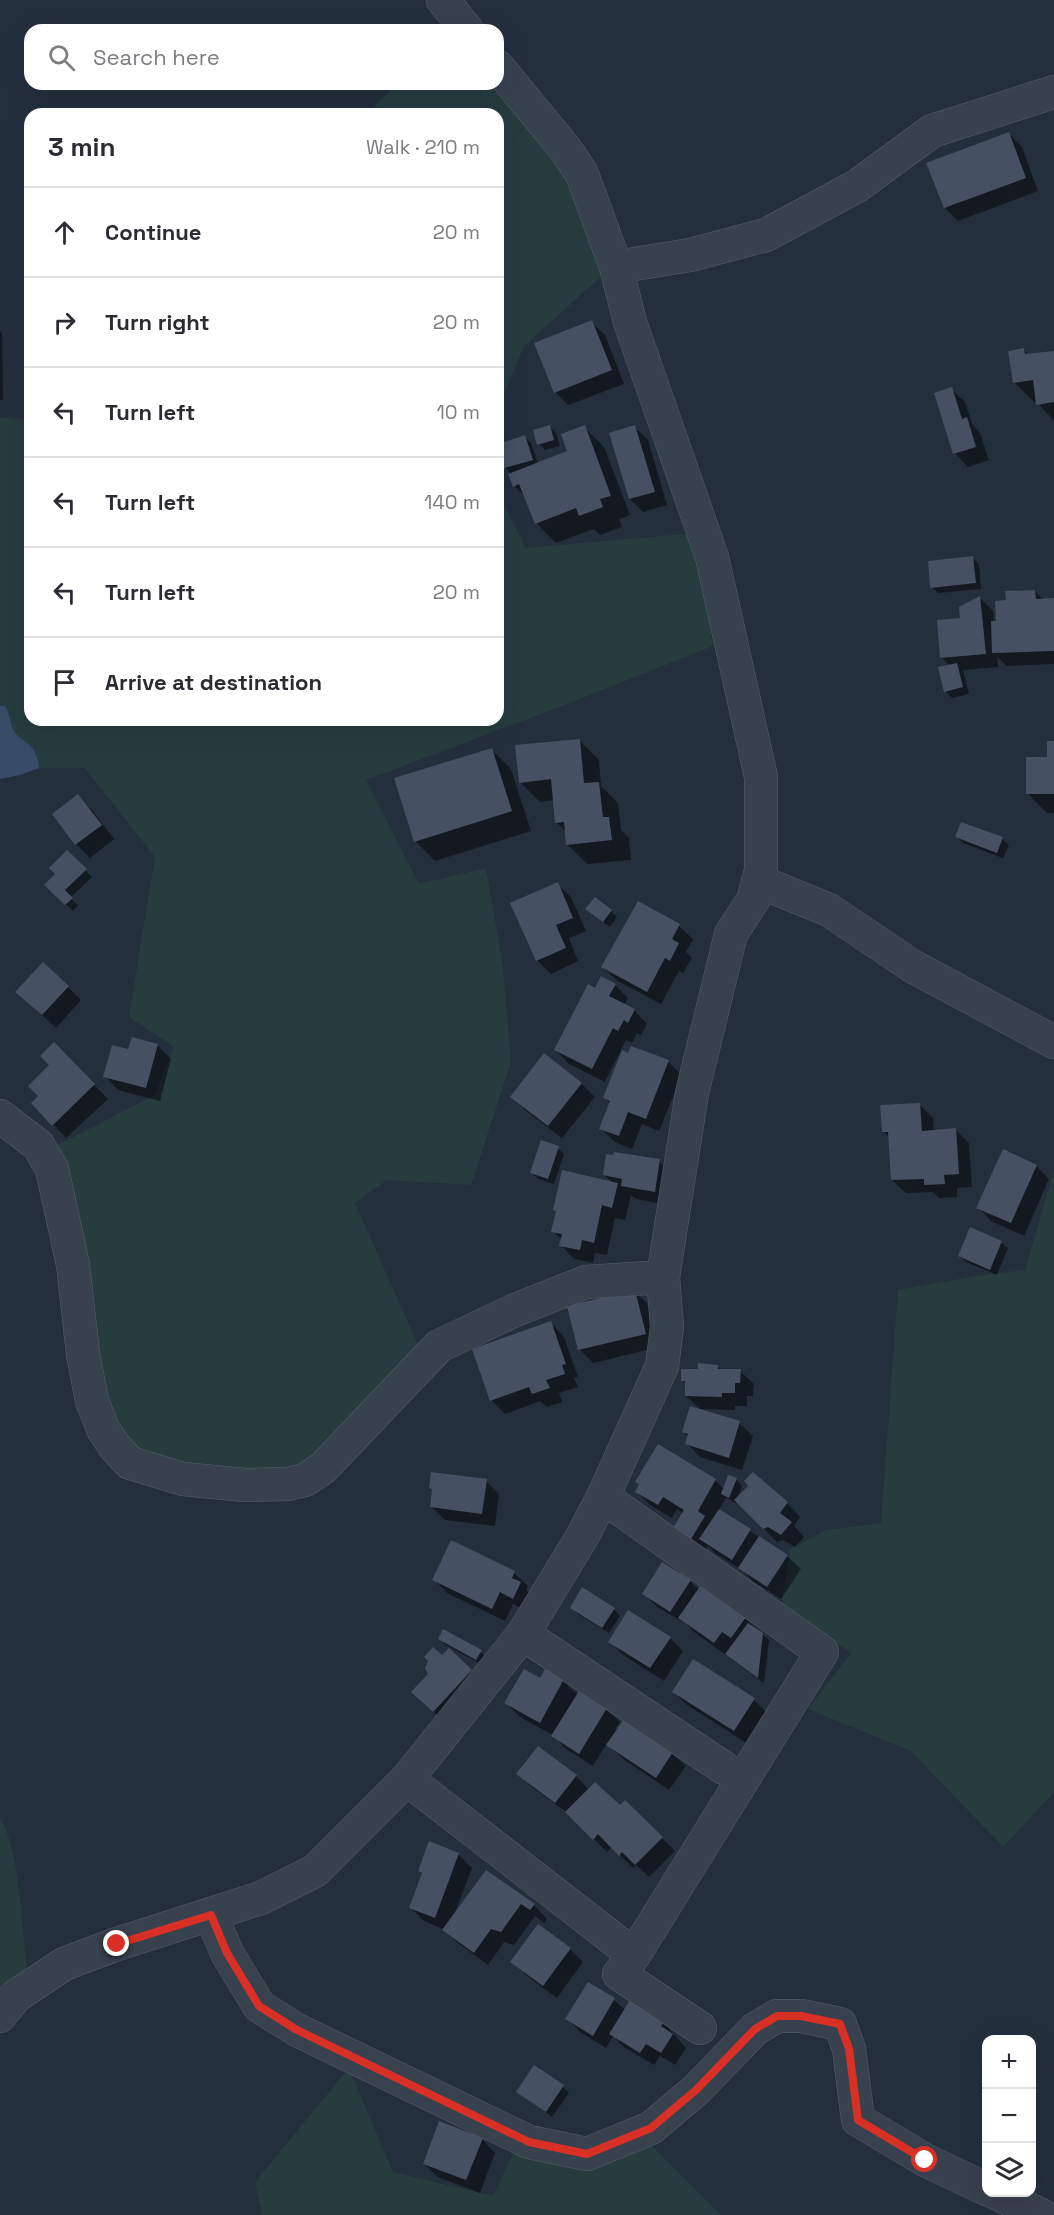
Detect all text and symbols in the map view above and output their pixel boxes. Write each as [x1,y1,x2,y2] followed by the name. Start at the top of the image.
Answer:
[24,24,504,90] search box
[45,41,78,74] icon: search
[93,43,220,71] text: Search here
[48,130,116,164] text: 3 min
[366,134,480,160] text: Walk · 210 m
[48,216,81,249] icon: ahead
[105,218,201,246] text: Continue
[433,219,480,245] text: 20 m
[48,306,81,339] icon: right
[105,308,210,336] text: Turn right
[433,309,480,335] text: 20 m
[48,396,81,429] icon: left
[105,398,195,426] text: Turn left
[436,399,480,425] text: 10 m
[48,486,81,519] icon: left
[105,488,195,516] text: Turn left
[424,489,480,515] text: 140 m
[48,576,81,609] icon: left
[105,578,195,606] text: Turn left
[433,579,480,605] text: 20 m
[48,666,81,699] icon: arrive
[105,668,322,696] text: Arrive at destination
[103,1930,129,1956] route end
[982,2035,1036,2197] map controls
[982,2035,1036,2089] button: +
[982,2089,1036,2143] button: −
[982,2143,1036,2197] button: layers
[911,2146,937,2172] route start

